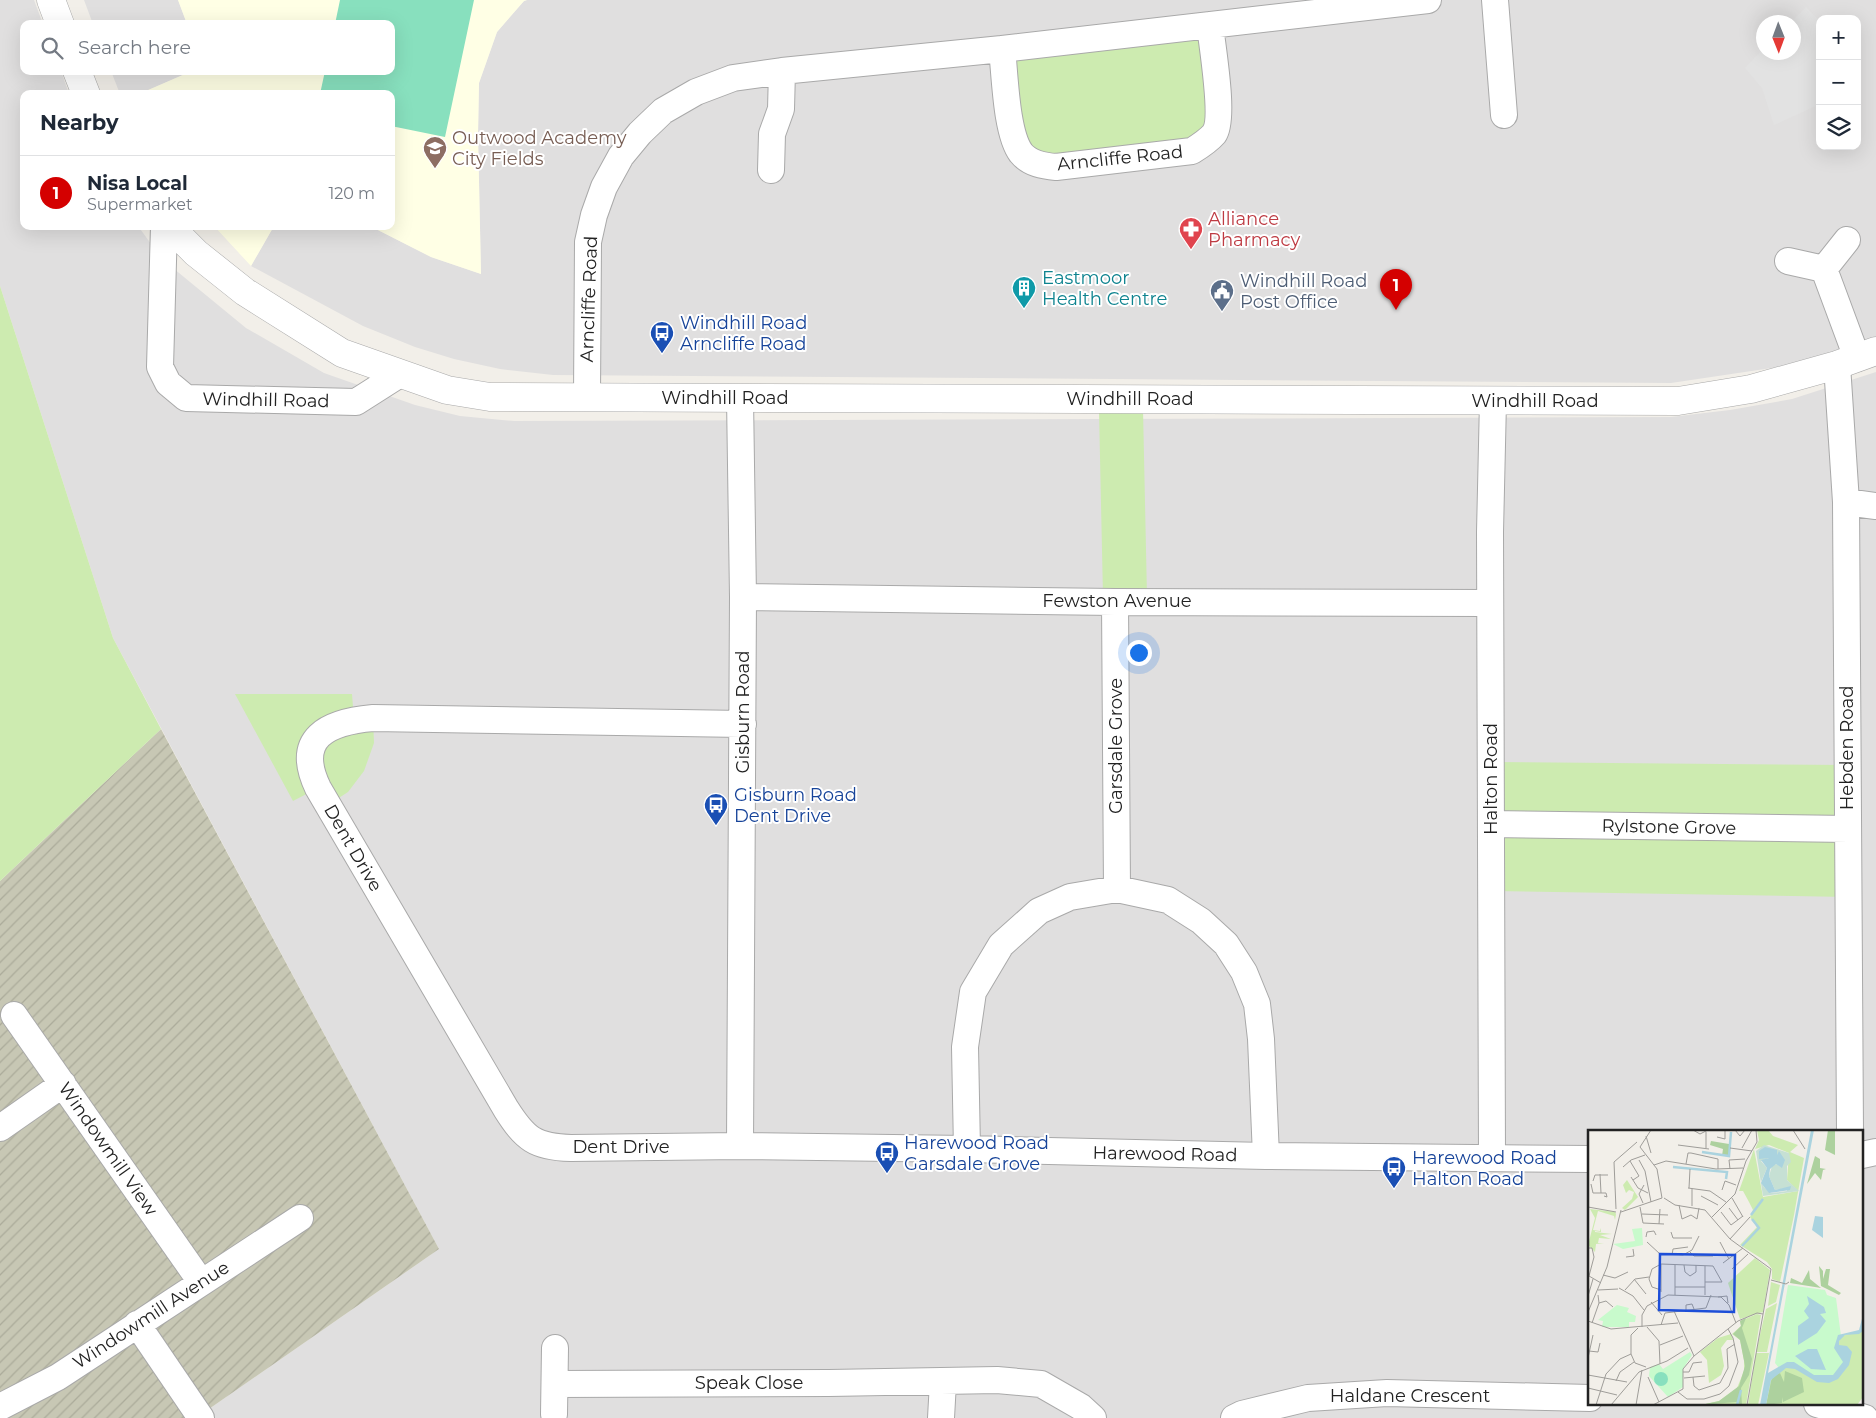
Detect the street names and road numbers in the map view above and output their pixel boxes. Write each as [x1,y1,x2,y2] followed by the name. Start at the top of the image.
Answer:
[1056,140,1184,176] street label: Arncliffe Road
[576,235,602,363] street label: Arncliffe Road
[661,387,789,409] street label: Windhill Road
[202,388,330,412] street label: Windhill Road
[1066,388,1194,410] street label: Windhill Road
[1471,390,1599,412] street label: Windhill Road
[1042,590,1192,612] street label: Fewston Avenue
[732,651,754,773] street label: Gisburn Road
[1105,678,1127,814] street label: Garsdale Grove
[1836,686,1858,810] street label: Hebden Road
[1480,723,1502,835] street label: Halton Road
[319,800,387,896] street label: Dent Drive
[1601,815,1737,839] street label: Rylstone Grove
[54,1078,162,1220] street label: Windowmill View
[572,1136,670,1158] street label: Dent Drive
[1092,1142,1238,1166] street label: Harewood Road
[69,1256,233,1374] street label: Windowmill Avenue
[695,1372,803,1394] street label: Speak Close
[1330,1385,1490,1407] street label: Haldane Crescent

